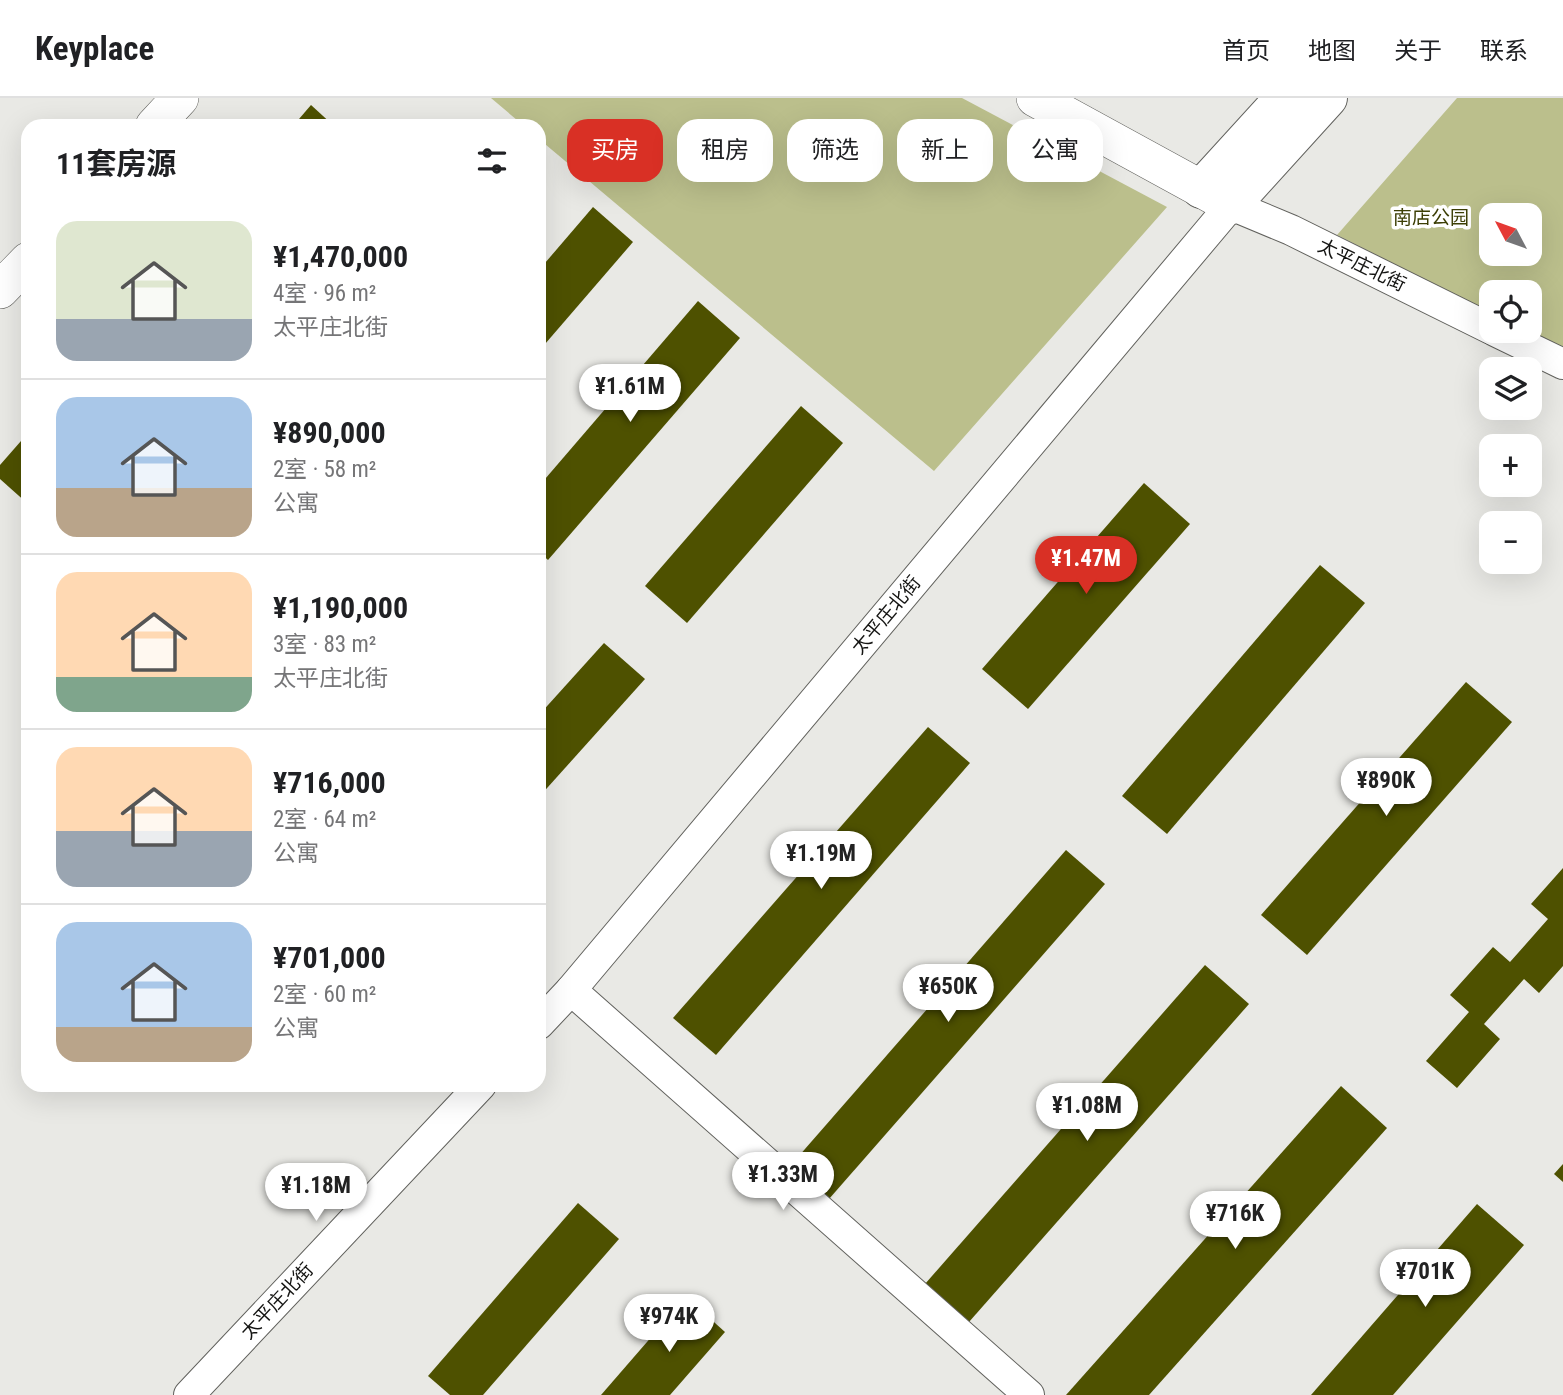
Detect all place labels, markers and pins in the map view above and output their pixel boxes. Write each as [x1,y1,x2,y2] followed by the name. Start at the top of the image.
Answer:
[573,364,687,424] pin: ¥1.61M
[1029,536,1143,596] pin: ¥1.47M
[1337,758,1435,818] pin: ¥890K
[764,832,878,891] pin: ¥1.19M
[899,964,997,1024] pin: ¥650K
[1030,1084,1144,1143] pin: ¥1.08M
[726,1152,840,1212] pin: ¥1.33M
[259,1164,373,1223] pin: ¥1.18M
[1186,1192,1284,1251] pin: ¥716K
[1376,1250,1474,1309] pin: ¥701K
[620,1294,718,1354] pin: ¥974K

